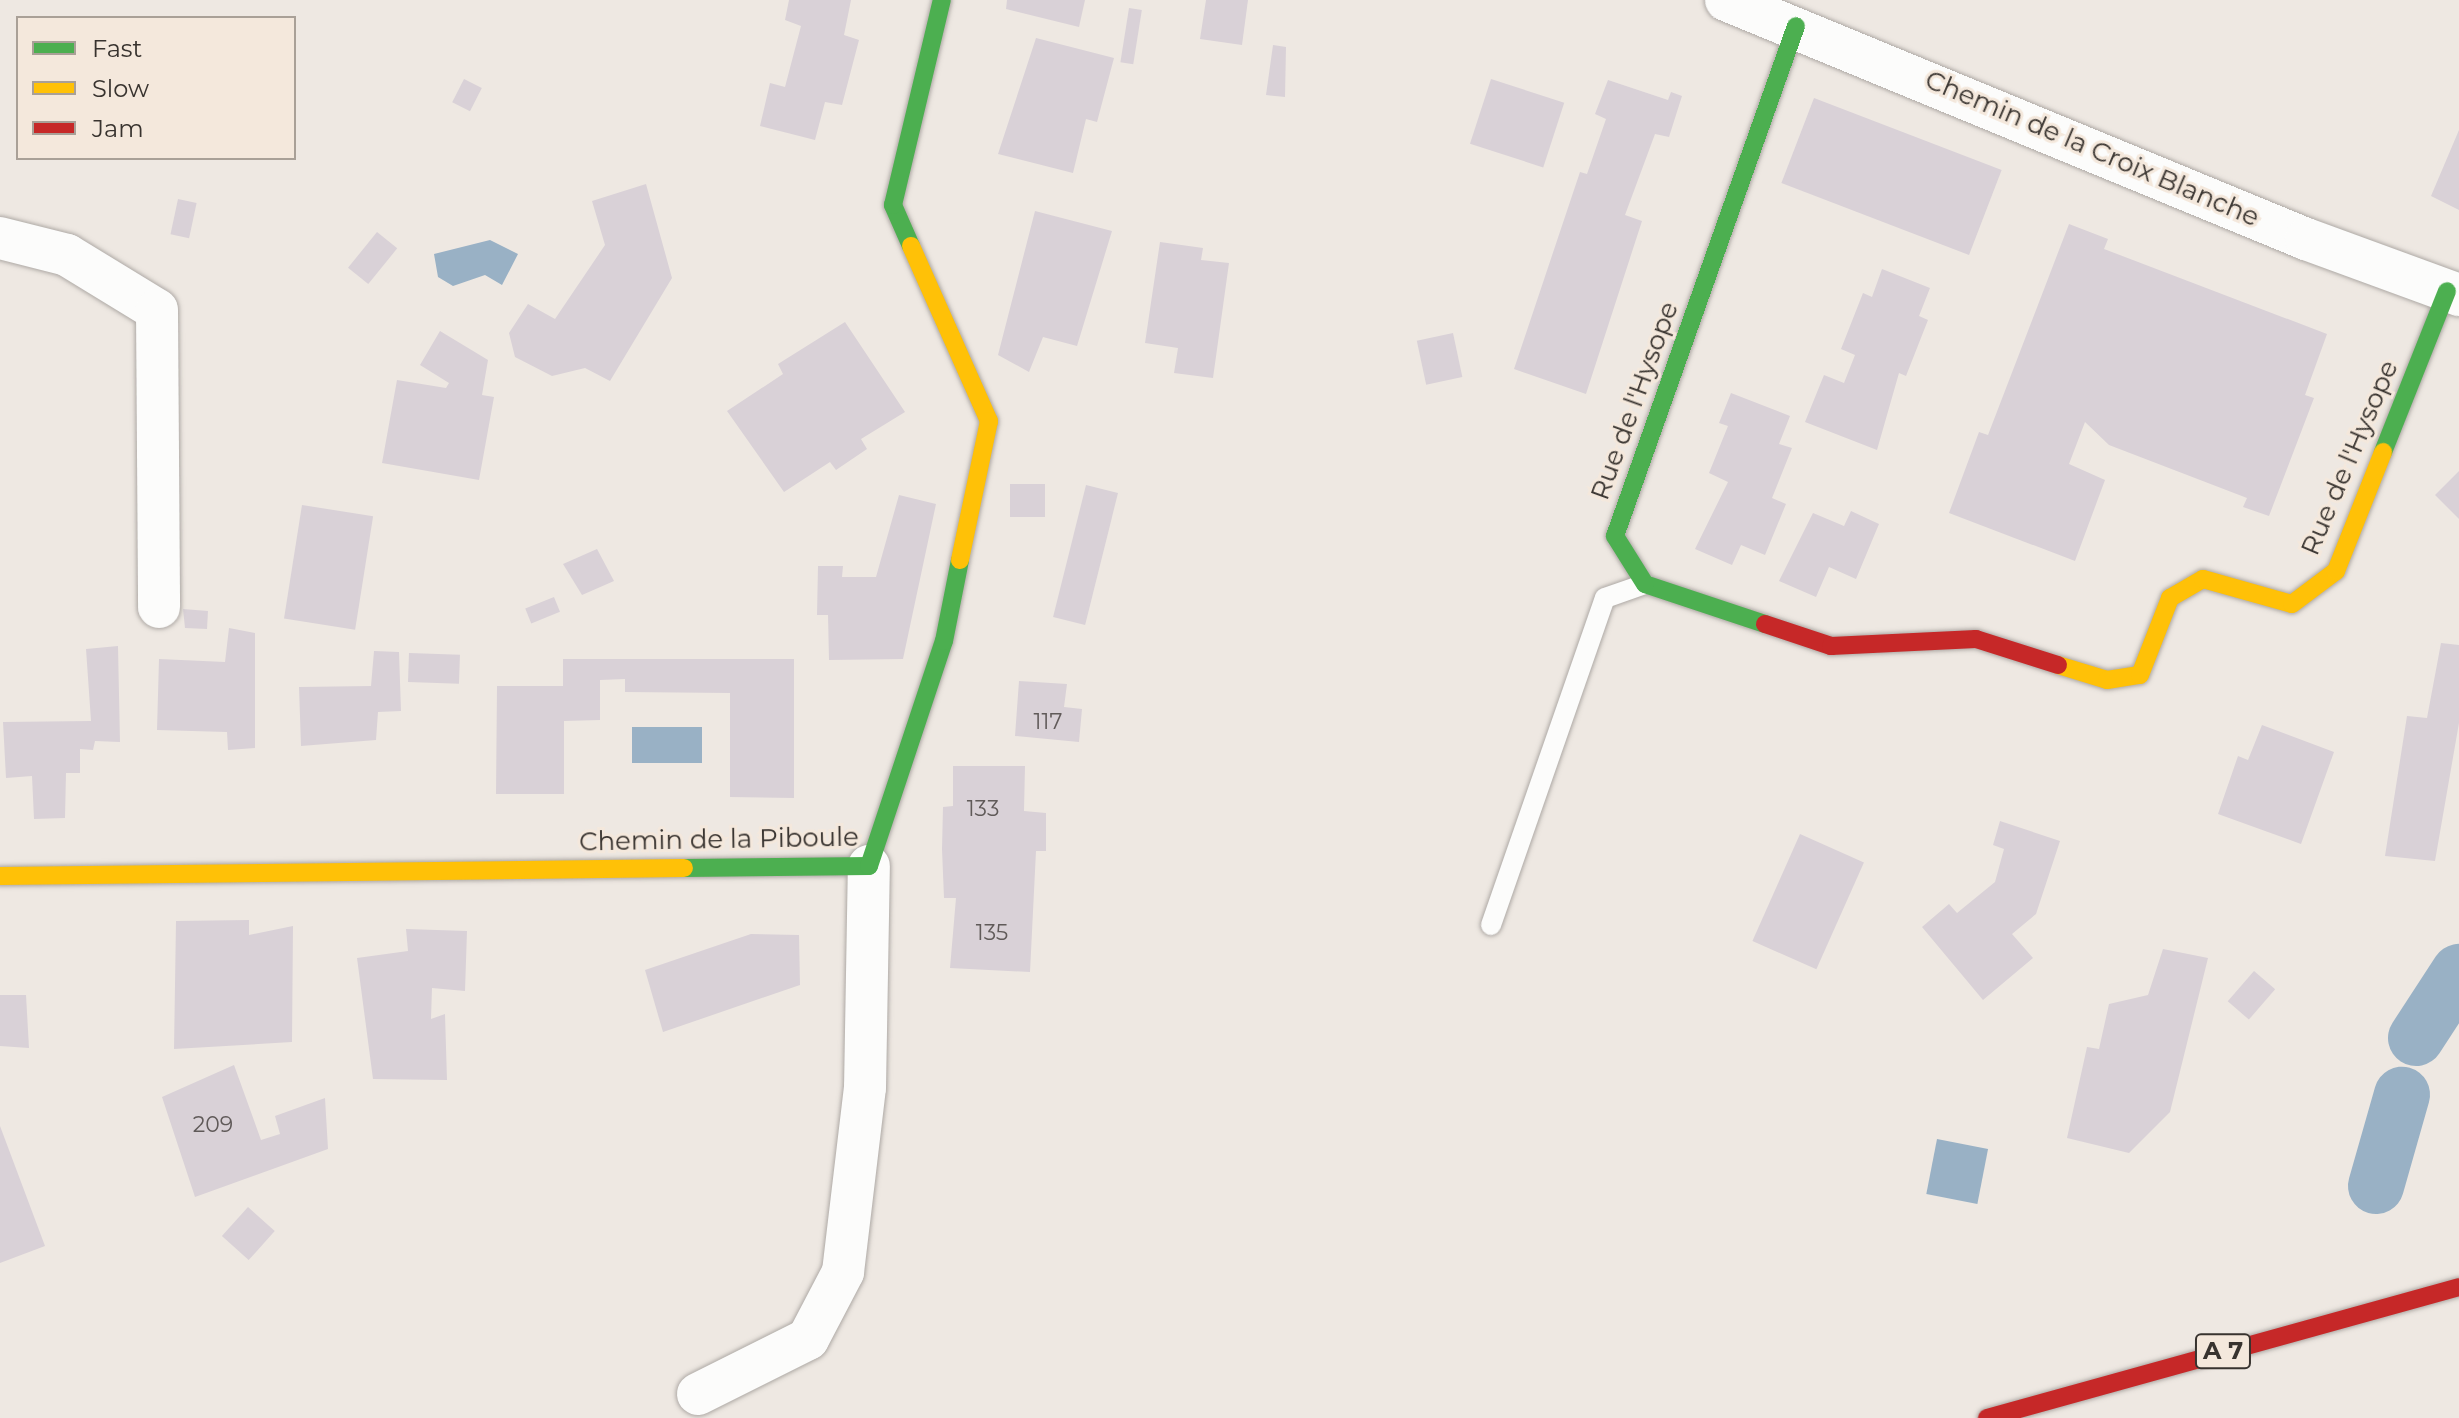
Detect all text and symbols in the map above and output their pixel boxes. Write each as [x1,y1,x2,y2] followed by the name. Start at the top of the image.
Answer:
[16,16,296,160] legend
[92,34,142,63] text: Fast
[1920,64,2264,234] street label: Chemin de la Croix Blanche
[92,74,149,103] text: Slow
[92,114,144,143] text: Jam
[1585,298,1685,504] street label: Rue de l'Hysope
[2295,356,2405,560] street label: Rue de l'Hysope
[1034,709,1062,735] house number: 117
[967,796,999,822] house number: 133
[579,822,859,858] street label: Chemin de la Piboule
[976,920,1008,946] house number: 135
[193,1112,233,1138] house number: 209
[2193,1331,2253,1371] road number: A 7

